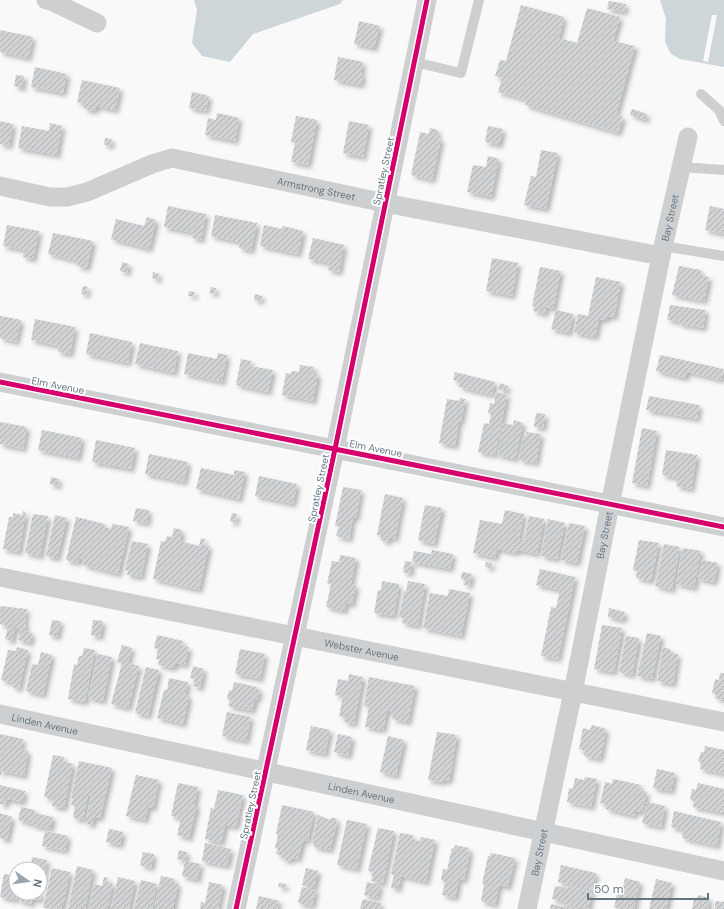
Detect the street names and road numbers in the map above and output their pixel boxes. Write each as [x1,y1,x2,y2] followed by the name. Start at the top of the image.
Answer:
[370,136,397,206] street label: Spratley Street
[276,174,357,204] street label: Armstrong Street
[659,193,682,243] street label: Bay Street
[30,374,86,397] street label: Elm Avenue
[348,437,404,460] street label: Elm Avenue
[305,453,332,523] street label: Spratley Street
[594,510,616,560] street label: Bay Street
[323,636,400,664] street label: Webster Avenue
[10,711,80,738] street label: Linden Avenue
[237,770,264,840] street label: Spratley Street
[327,779,396,807] street label: Linden Avenue
[528,827,551,877] street label: Bay Street

